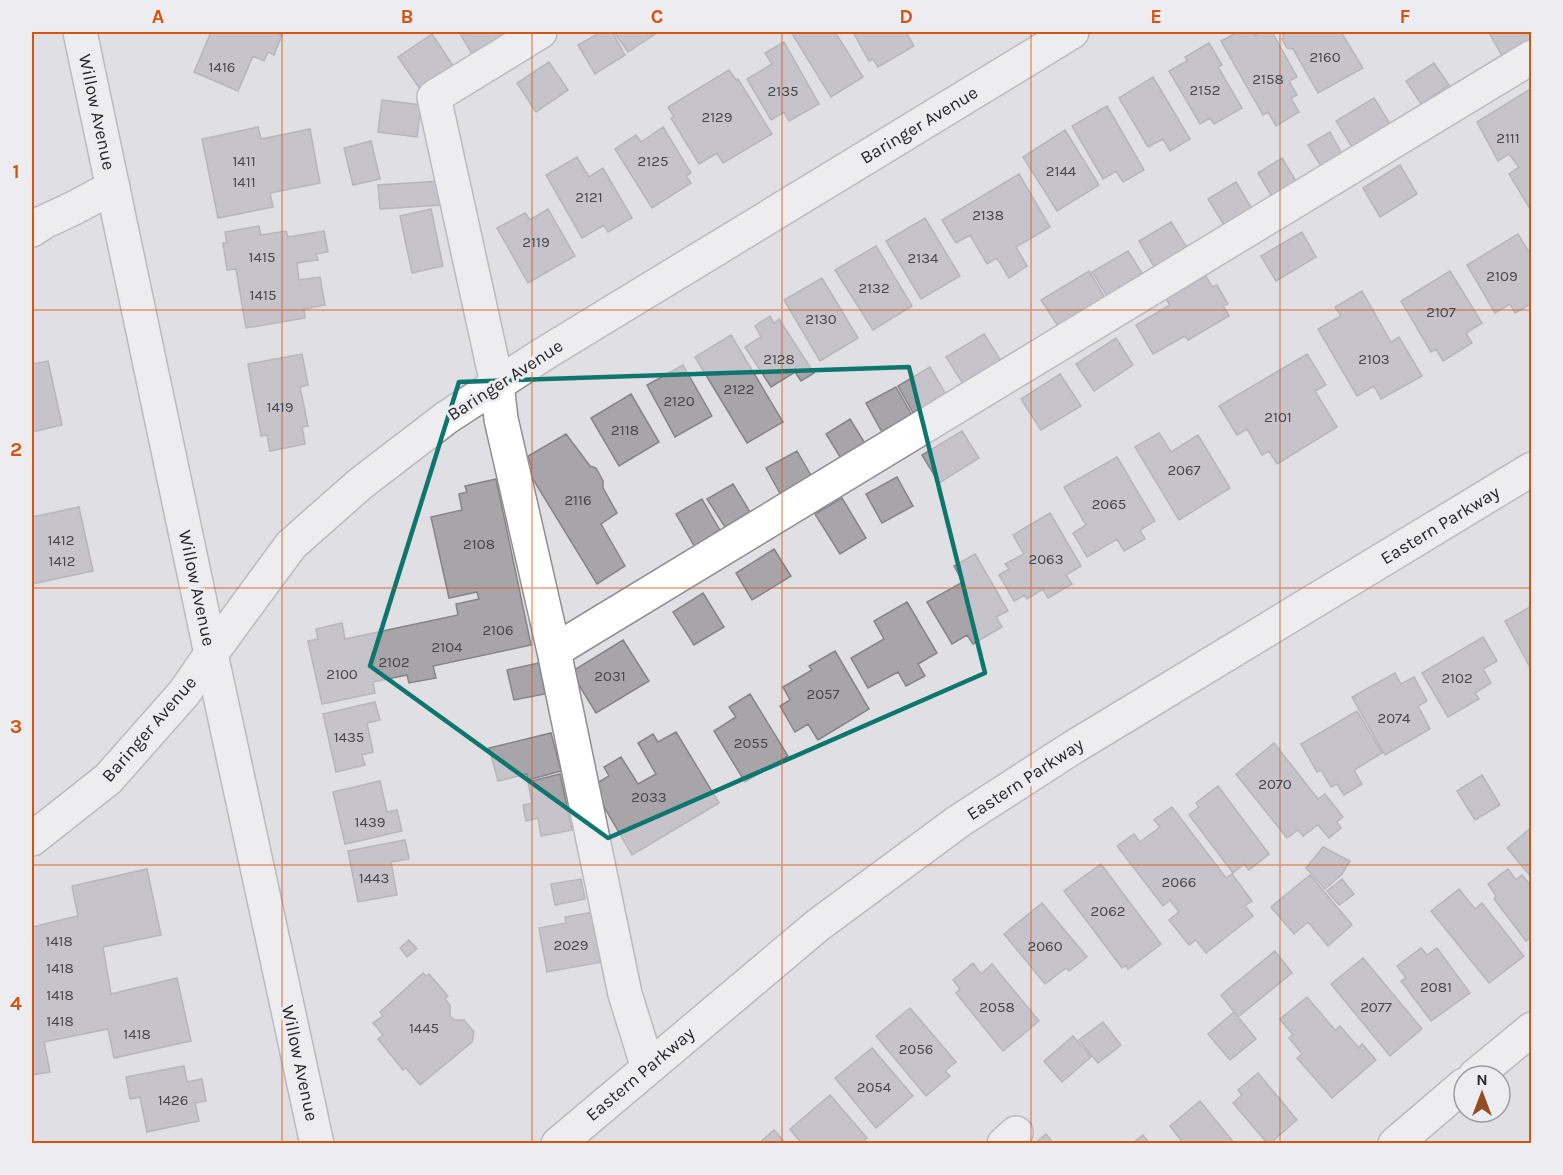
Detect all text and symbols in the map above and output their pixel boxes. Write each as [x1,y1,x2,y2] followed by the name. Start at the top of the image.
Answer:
[152,5,165,28] text: A
[401,5,413,28] text: B
[651,5,663,28] text: C
[899,5,913,28] text: D
[1150,5,1162,28] text: E
[1400,5,1411,28] text: F
[1309,48,1341,66] house number: 2160
[74,52,120,172] street label: Willow Avenue
[209,58,235,76] house number: 1416
[1252,70,1284,88] house number: 2158
[856,81,982,169] street label: Baringer Avenue
[1190,81,1220,99] house number: 2152
[768,82,798,100] house number: 2135
[701,108,733,126] house number: 2129
[1496,129,1520,147] house number: 2111
[232,152,256,170] house number: 1411
[638,152,668,170] house number: 2125
[12,160,20,183] text: 1
[1046,162,1077,180] house number: 2144
[232,173,256,191] house number: 1411
[575,188,603,206] house number: 2121
[972,206,1004,224] house number: 2138
[522,233,550,251] house number: 2119
[249,248,275,266] house number: 1415
[908,249,939,267] house number: 2134
[1486,267,1518,285] house number: 2109
[858,279,890,297] house number: 2132
[250,286,276,304] house number: 1415
[1426,303,1456,321] house number: 2107
[805,310,837,328] house number: 2130
[443,334,567,426] street label: Baringer Avenue
[763,350,795,368] house number: 2128
[1358,350,1390,368] house number: 2103
[723,380,755,398] house number: 2122
[663,392,695,410] house number: 2120
[267,398,294,416] house number: 1419
[1264,408,1292,426] house number: 2101
[611,421,639,439] house number: 2118
[10,438,22,461] text: 2
[1167,461,1201,479] house number: 2067
[1376,480,1504,569] street label: Eastern Parkway
[564,491,592,509] house number: 2116
[1092,495,1126,513] house number: 2065
[174,528,220,648] street label: Willow Avenue
[48,531,75,549] house number: 1412
[463,535,495,553] house number: 2108
[1028,550,1064,568] house number: 2063
[49,552,76,570] house number: 1412
[482,621,514,639] house number: 2106
[432,638,463,656] house number: 2104
[378,653,410,671] house number: 2102
[326,665,358,683] house number: 2100
[594,667,626,685] house number: 2031
[1441,669,1473,687] house number: 2102
[97,671,201,787] street label: Baringer Avenue
[806,685,840,703] house number: 2057
[1377,709,1411,727] house number: 2074
[10,715,22,738] text: 3
[334,728,364,746] house number: 1435
[962,733,1088,825] street label: Eastern Parkway
[734,734,768,752] house number: 2055
[1258,775,1292,793] house number: 2070
[631,788,667,806] house number: 2033
[355,813,385,831] house number: 1439
[359,869,389,887] house number: 1443
[1162,873,1196,891] house number: 2066
[1091,902,1125,920] house number: 2062
[45,932,73,950] house number: 1418
[554,936,589,954] house number: 2029
[1027,937,1063,955] house number: 2060
[46,959,74,977] house number: 1418
[1420,978,1452,996] house number: 2081
[46,986,74,1004] house number: 1418
[10,992,22,1015] text: 4
[979,998,1015,1016] house number: 2058
[1360,998,1392,1016] house number: 2077
[277,1003,323,1123] street label: Willow Avenue
[46,1012,74,1030] house number: 1418
[409,1019,439,1037] house number: 1445
[581,1022,699,1126] street label: Eastern Parkway
[123,1025,151,1043] house number: 1418
[899,1040,933,1058] house number: 2056
[1452,1064,1512,1124] north arrow
[1476,1070,1488,1089] text: N
[857,1078,892,1096] house number: 2054
[158,1091,188,1109] house number: 1426

